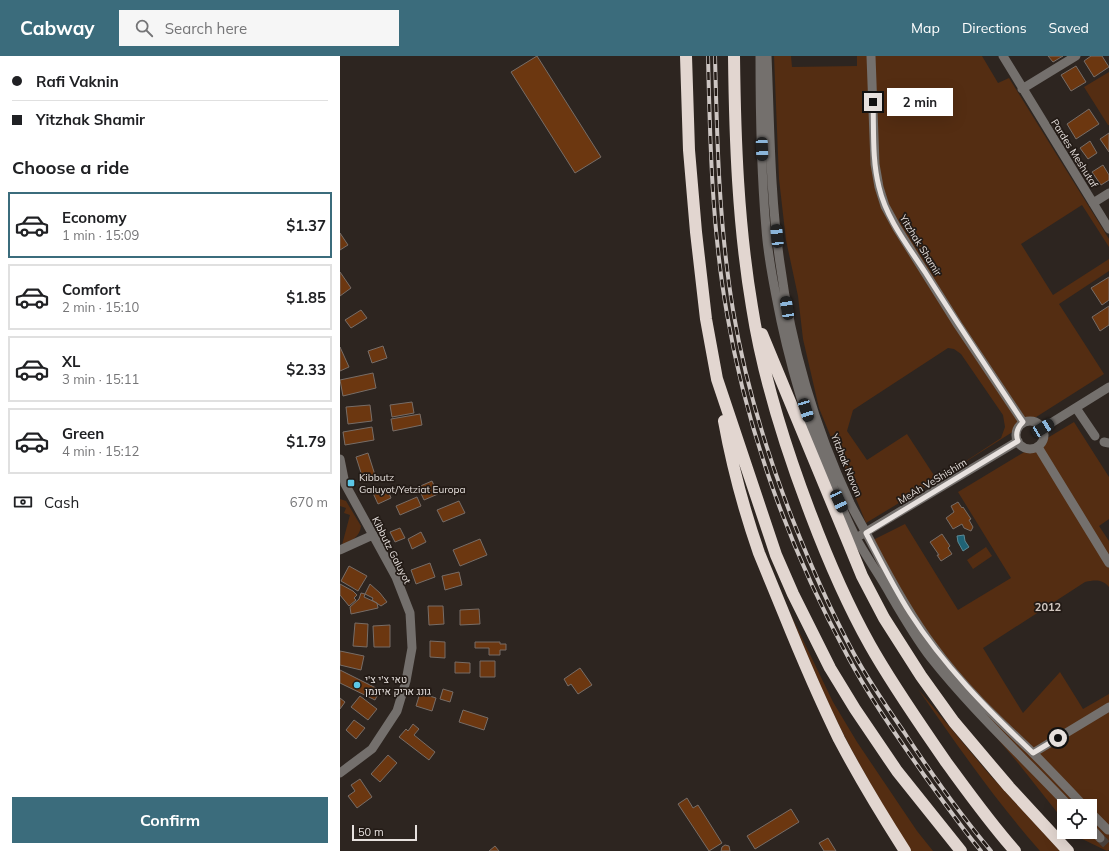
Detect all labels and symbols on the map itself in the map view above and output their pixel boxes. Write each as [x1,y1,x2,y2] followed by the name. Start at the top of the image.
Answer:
[887,88,953,116] callout: 2 min
[864,93,882,111] route end
[1048,117,1101,190] street label: Pardes Meshutaf
[756,137,768,161] car
[896,211,945,279] street label: Yitzhak Shamir
[770,223,784,249] car
[779,295,795,321] car
[797,397,815,423] car
[1030,417,1056,439] car
[828,431,865,499] street label: Yitzhak Navon
[895,456,969,507] street label: MeAh VeShishim
[359,471,465,496] place label: Kibbutz Galuyot/Yetziat Europa
[346,478,356,488] marker: Kibbutz Galuyot/Yetziat Europa
[828,488,850,514] car
[369,514,414,586] street label: Kibbutz Galuyot
[1035,600,1062,614] district label: 2012
[365,673,431,698] place label: טאי צ'י צ'י גונג אריק איזנמן
[352,680,362,690] marker: טאי צ'י צ'י גונג אריק איזנמן
[1049,729,1067,747] route start
[352,823,417,842] scale bar

